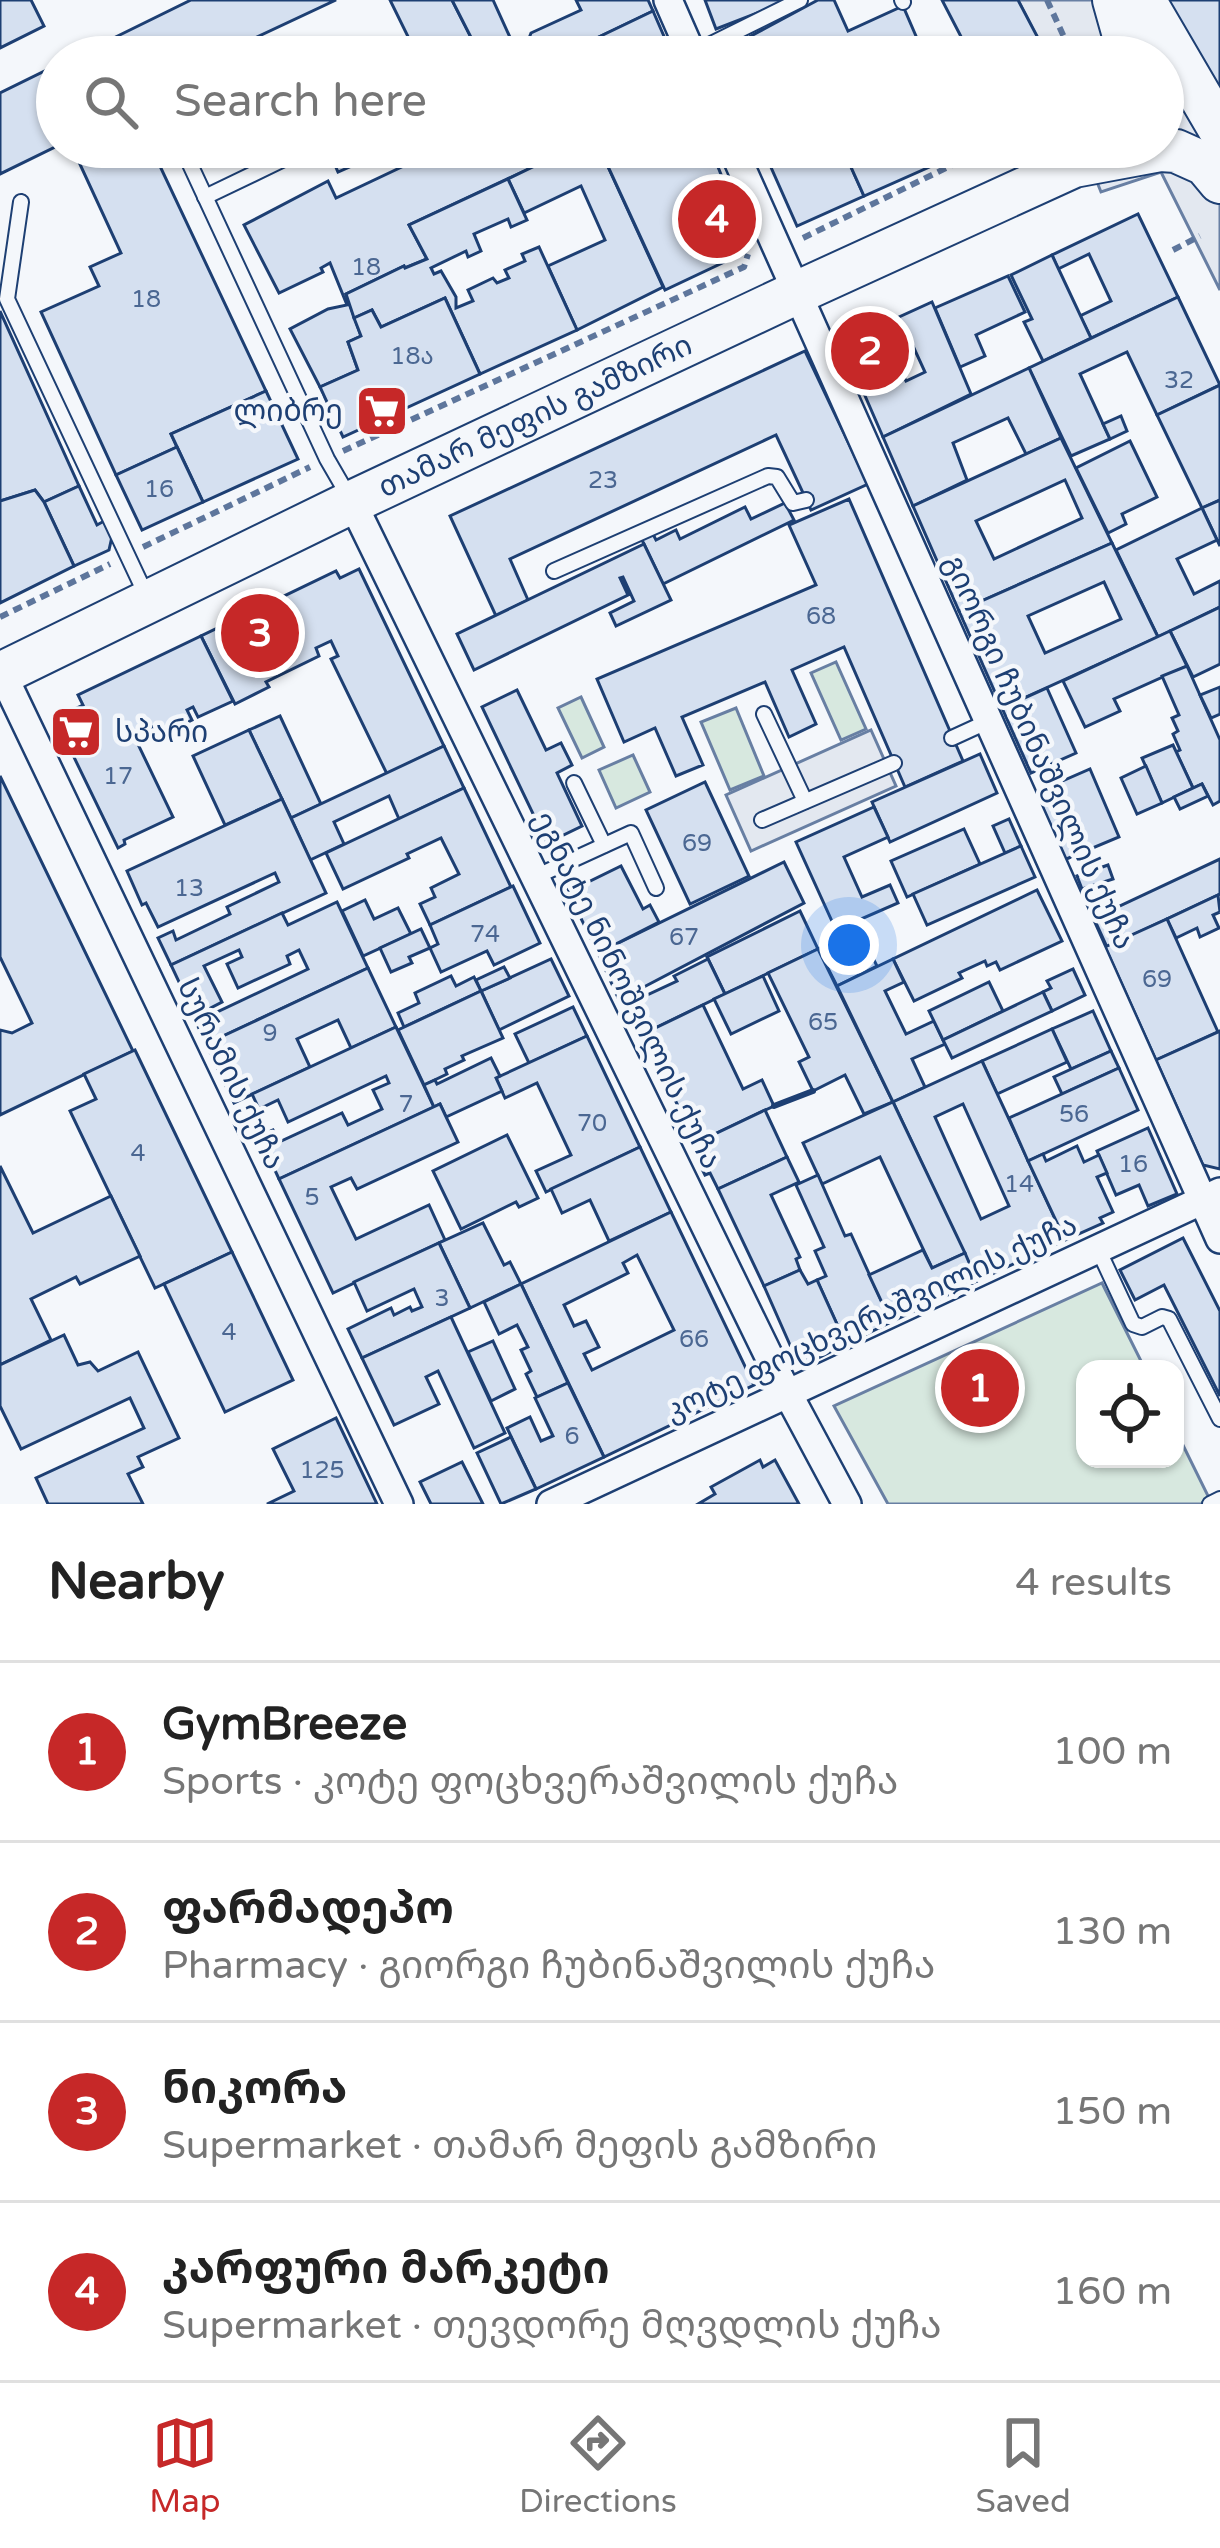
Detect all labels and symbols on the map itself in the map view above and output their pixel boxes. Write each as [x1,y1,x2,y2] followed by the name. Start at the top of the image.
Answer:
[678,174,756,264] pin: 4
[351,253,381,282] house number: 18
[131,285,161,314] house number: 18
[831,306,909,396] pin: 2
[372,326,698,506] street label: თამარ მეფის გამზირი
[390,342,434,371] house number: 18ა
[1164,366,1194,395] house number: 32
[354,383,410,439] supermarket icon: ლიბრე
[234,393,343,430] place label: ლიბრე
[588,466,618,495] house number: 23
[144,475,174,504] house number: 16
[935,549,1143,955] street label: გიორგი ჩუბინაშვილის ქუჩა
[221,588,299,678] pin: 3
[806,602,836,631] house number: 68
[48,704,104,760] supermarket icon: სპარი
[115,714,208,751] place label: სპარი
[103,762,133,791] house number: 17
[524,805,730,1175] street label: ეგნატე ნინოშვილის ქუჩა
[682,829,712,858] house number: 69
[174,874,204,903] house number: 13
[819,915,879,975] your location
[470,920,500,949] house number: 74
[669,923,699,952] house number: 67
[1142,965,1172,994] house number: 69
[169,973,293,1175] street label: სურამის ქუჩა
[808,1008,838,1037] house number: 65
[262,1019,278,1048] house number: 9
[398,1090,414,1119] house number: 7
[1059,1100,1089,1129] house number: 56
[577,1109,607,1138] house number: 70
[130,1139,146,1168] house number: 4
[1118,1150,1148,1179] house number: 16
[1004,1170,1034,1199] house number: 14
[304,1183,320,1212] house number: 5
[659,1206,1083,1430] street label: კოტე ფოცხვერაშვილის ქუჩა
[434,1284,450,1313] house number: 3
[221,1318,237,1347] house number: 4
[679,1325,709,1354] house number: 66
[941,1343,1019,1433] pin: 1
[564,1422,580,1451] house number: 6
[299,1456,345,1485] house number: 125

